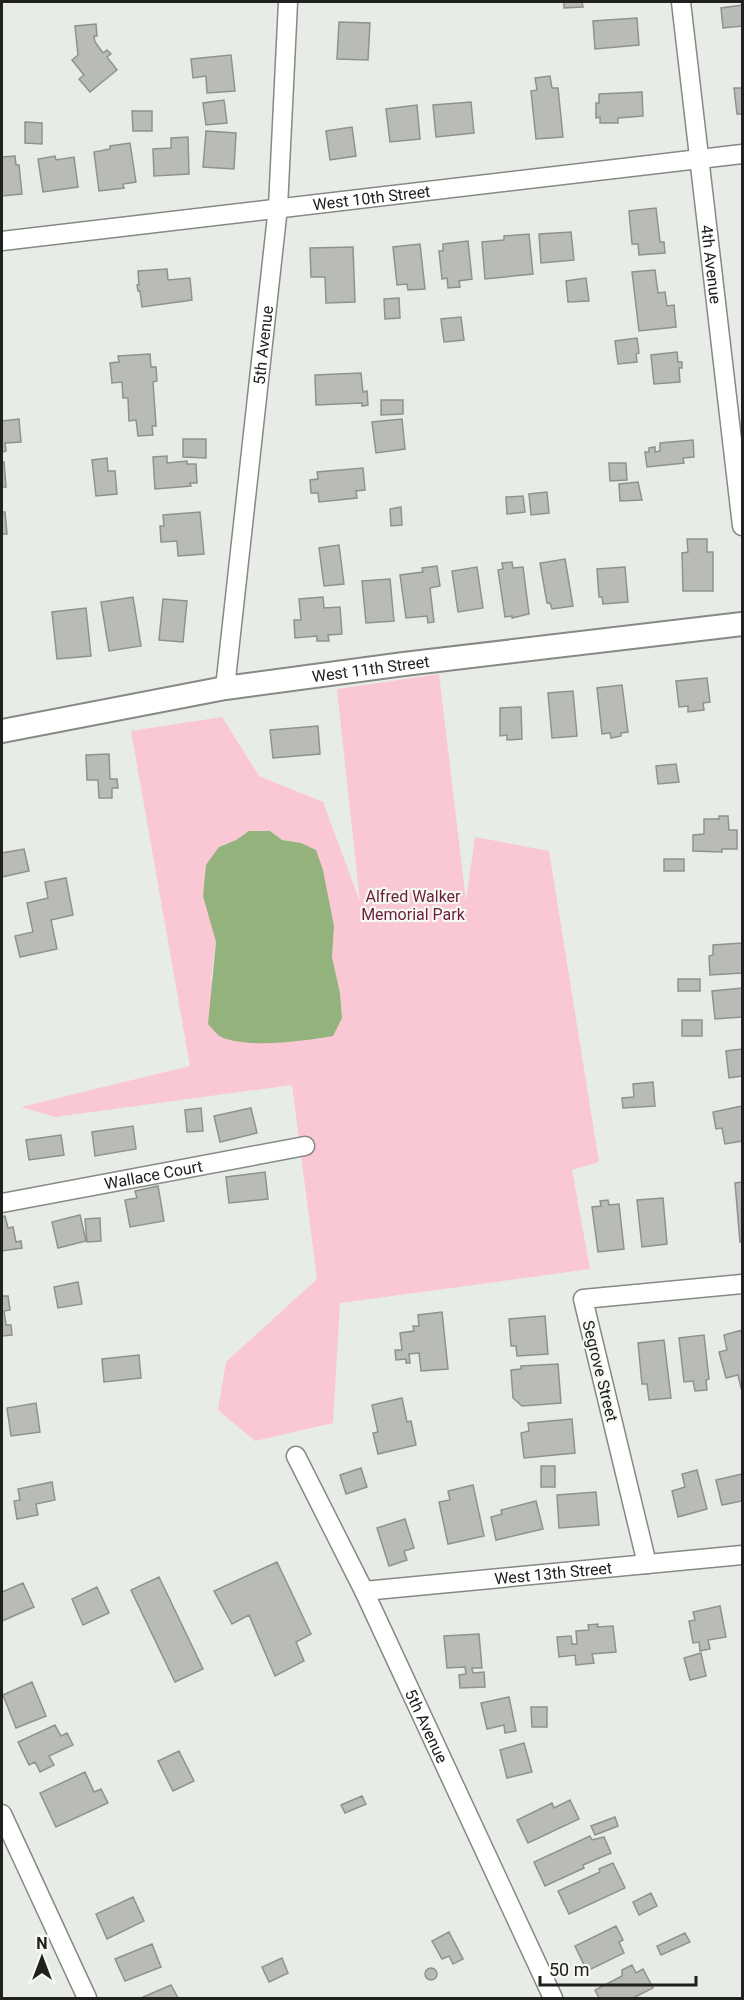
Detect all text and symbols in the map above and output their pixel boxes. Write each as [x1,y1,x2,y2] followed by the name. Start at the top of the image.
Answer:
[312,181,431,214] street label: West 10th Street
[698,224,726,305] street label: 4th Avenue
[249,305,277,386] street label: 5th Avenue
[311,652,430,686] street label: West 11th Street
[361,887,466,924] park label: Alfred Walker Memorial Park
[103,1156,204,1193] street label: Wallace Court
[578,1318,622,1424] street label: Segrove Street
[493,1558,613,1588] street label: West 13th Street
[401,1686,452,1766] street label: 5th Avenue
[12,1928,72,1988] north arrow
[36,1934,48,1953] text: N
[540,1949,696,1987] scale bar
[549,1959,589,1980] text: 50 m

